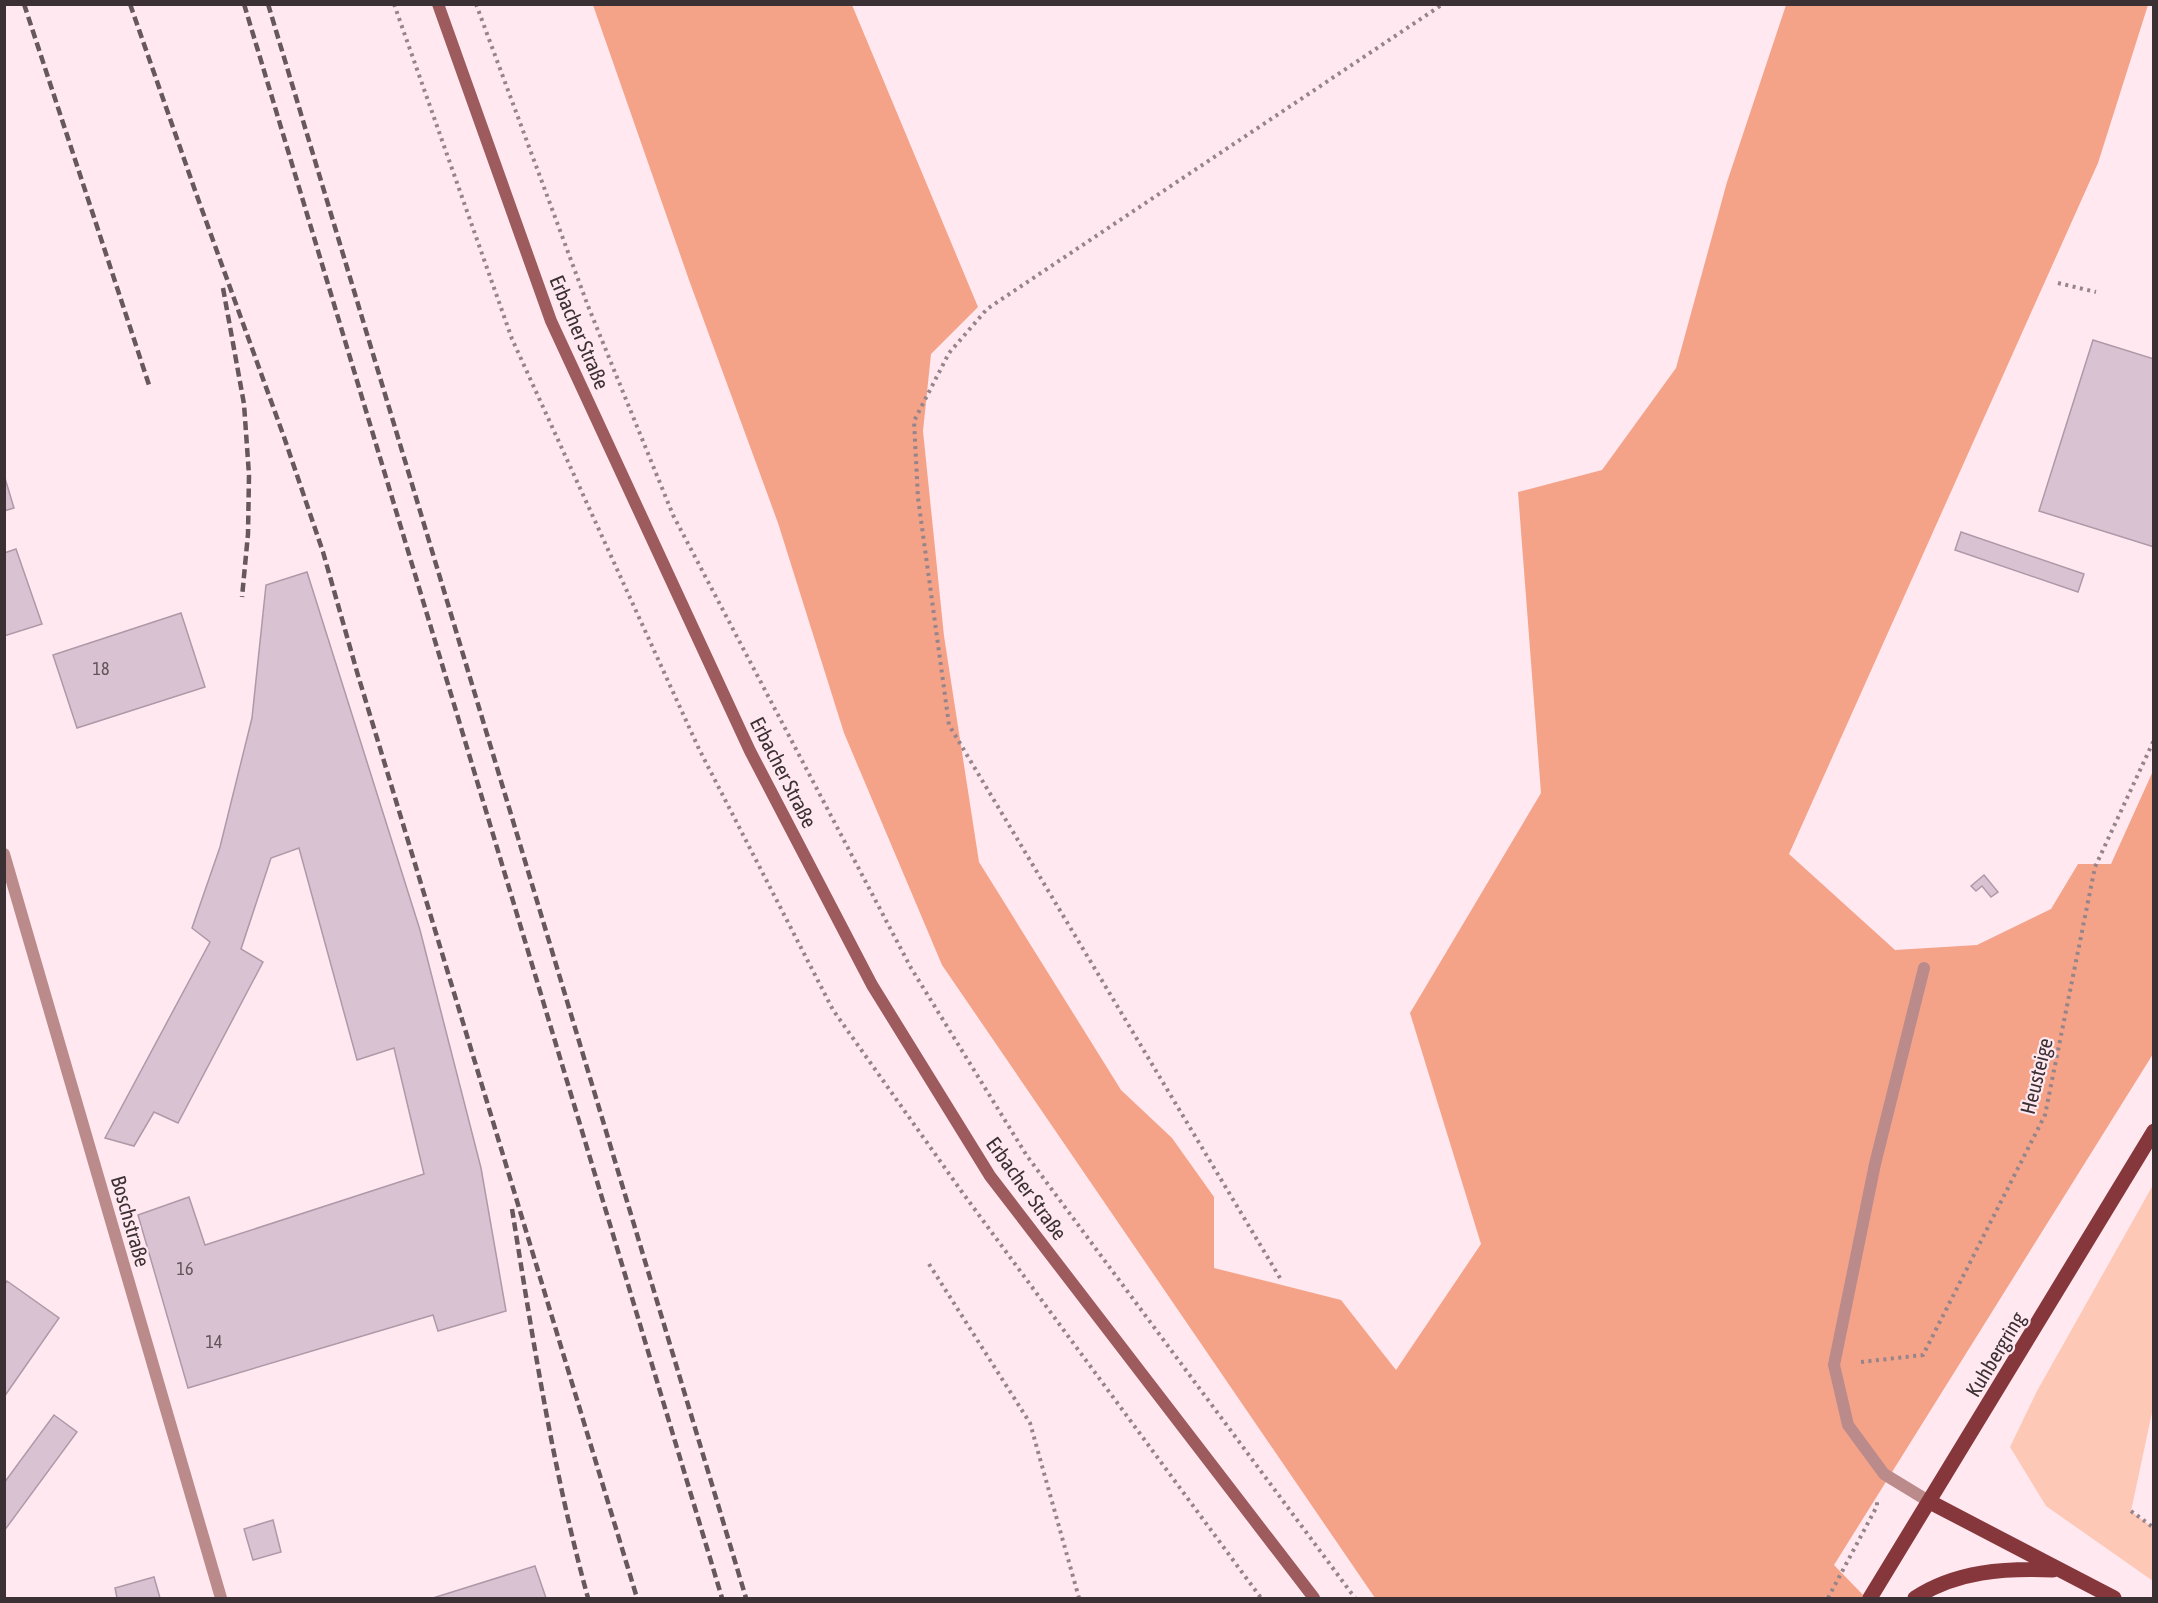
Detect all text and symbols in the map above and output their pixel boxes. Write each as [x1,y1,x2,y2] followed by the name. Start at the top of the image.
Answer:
[545,272,615,392] street label: Erbacher Straße
[93,658,109,679] house number: 18
[746,713,822,831] street label: Erbacher Straße
[2015,1035,2057,1117] street label: Heusteige
[982,1132,1072,1244] street label: Erbacher Straße
[107,1173,155,1269] street label: Boschstraße
[177,1258,193,1279] house number: 16
[1960,1307,2030,1401] street label: Kuhbergring
[206,1331,222,1352] house number: 14

